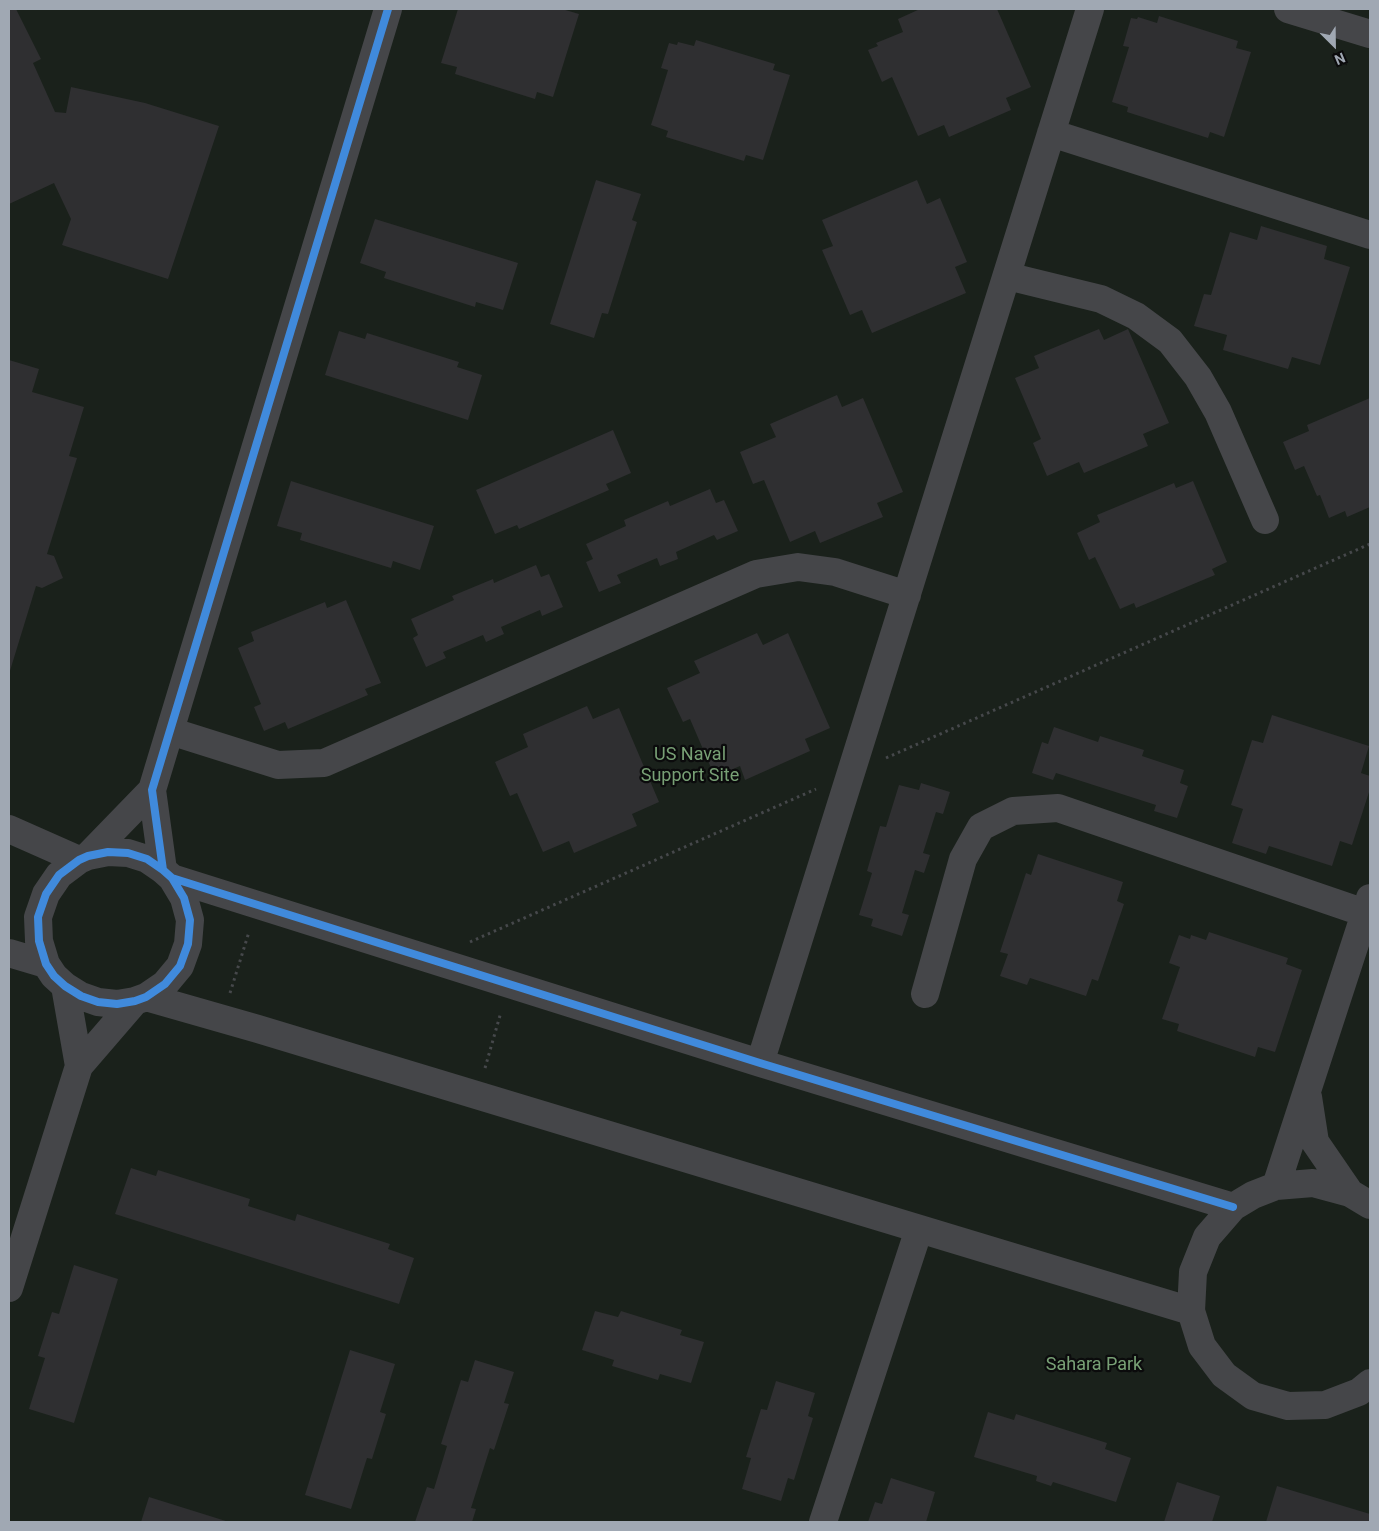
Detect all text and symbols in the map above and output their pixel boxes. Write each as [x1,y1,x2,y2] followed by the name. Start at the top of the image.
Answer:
[1309,20,1359,70] north arrow
[1332,50,1348,68] text: N
[641,744,739,786] park label: US Naval Support Site
[1046,1354,1142,1376] park label: Sahara Park

